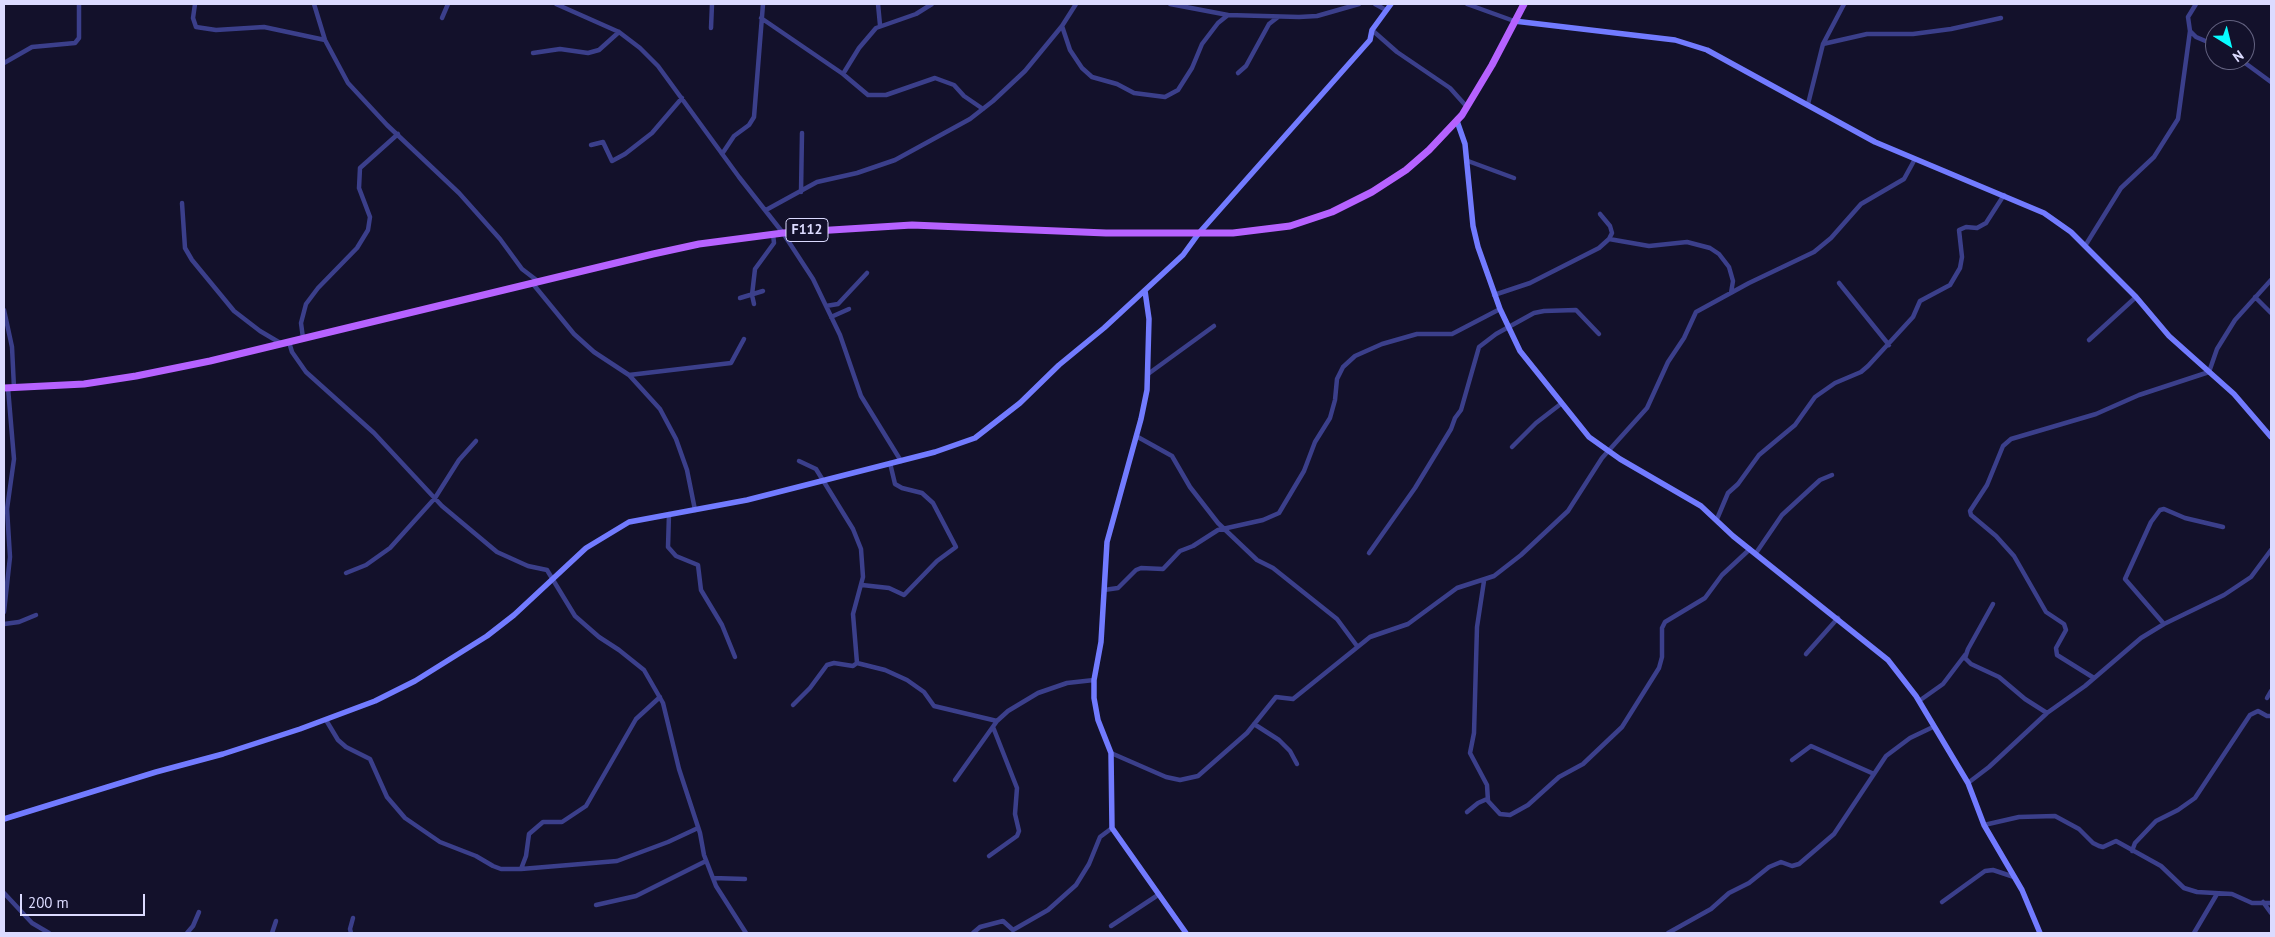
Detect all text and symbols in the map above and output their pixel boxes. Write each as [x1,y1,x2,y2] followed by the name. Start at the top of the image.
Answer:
[2205,20,2255,70] north arrow
[2229,46,2247,66] text: N
[786,218,828,242] road number: F112
[22,884,148,916] scale bar
[28,893,69,912] text: 200 m

